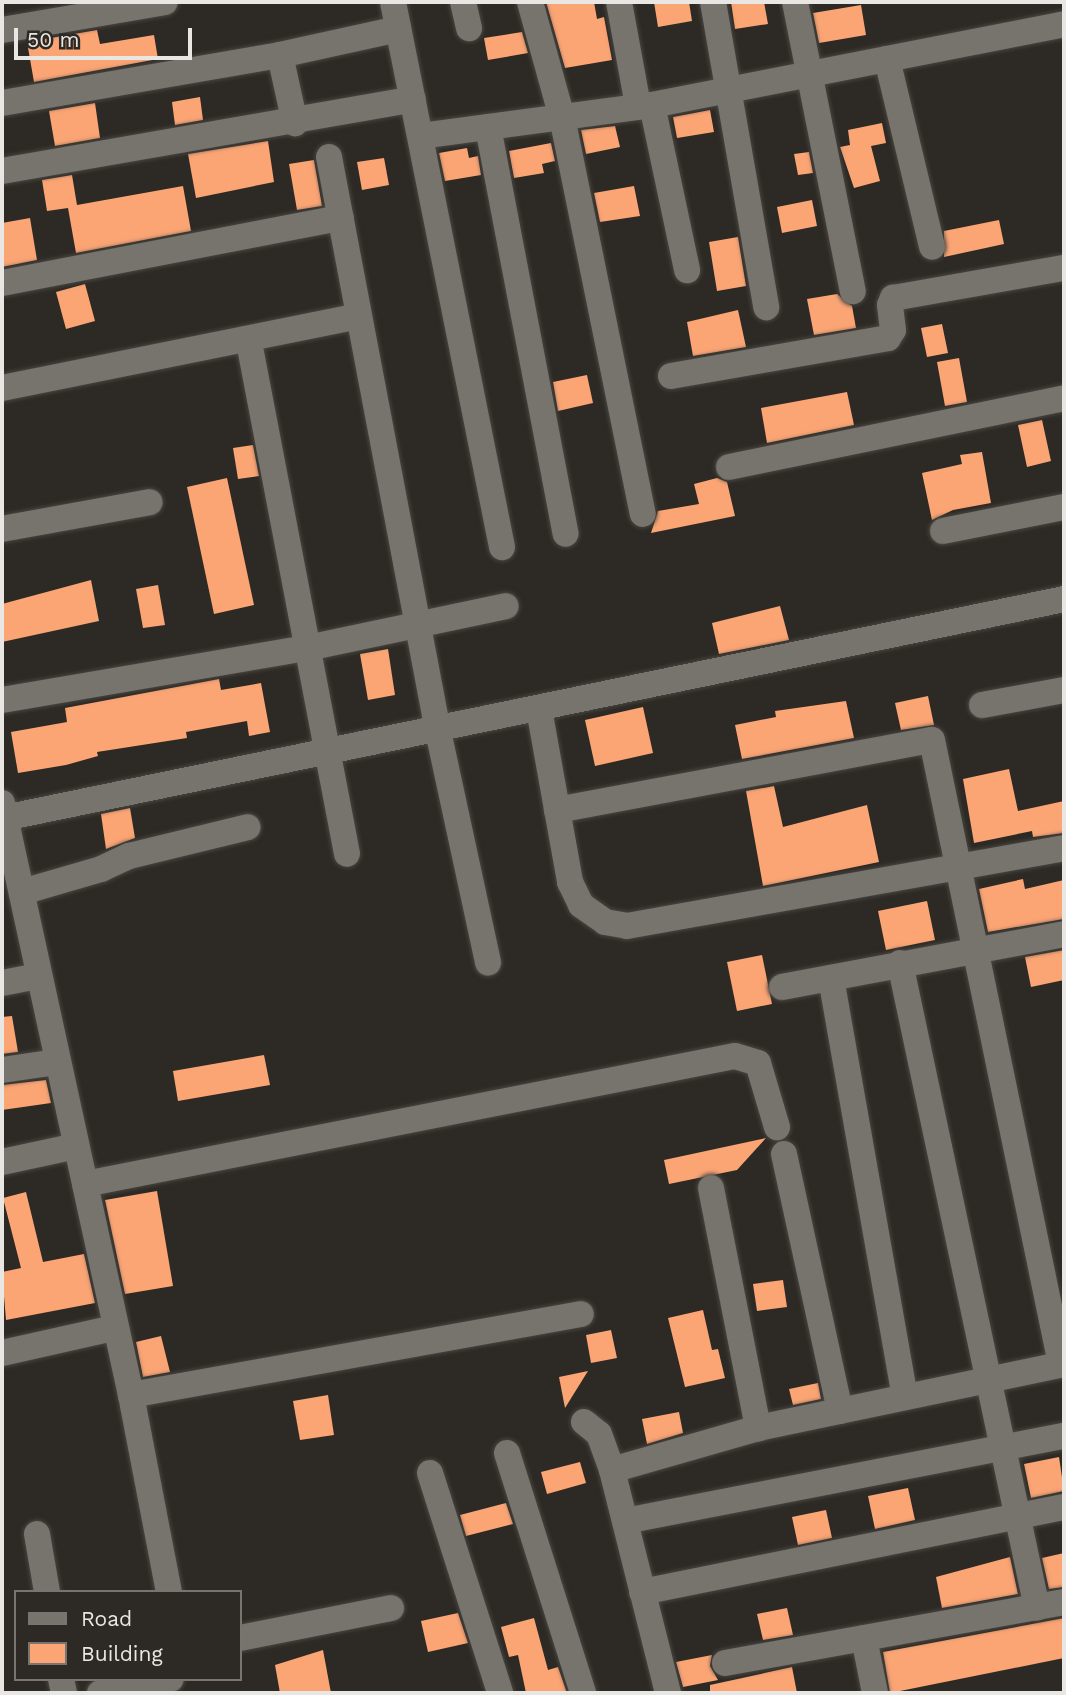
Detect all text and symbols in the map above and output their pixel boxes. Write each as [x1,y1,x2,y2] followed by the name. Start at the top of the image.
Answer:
[18,14,196,58] scale bar
[27,27,79,52] text: 50 m
[14,1590,242,1681] legend
[81,1606,132,1631] text: Road
[81,1641,163,1666] text: Building

